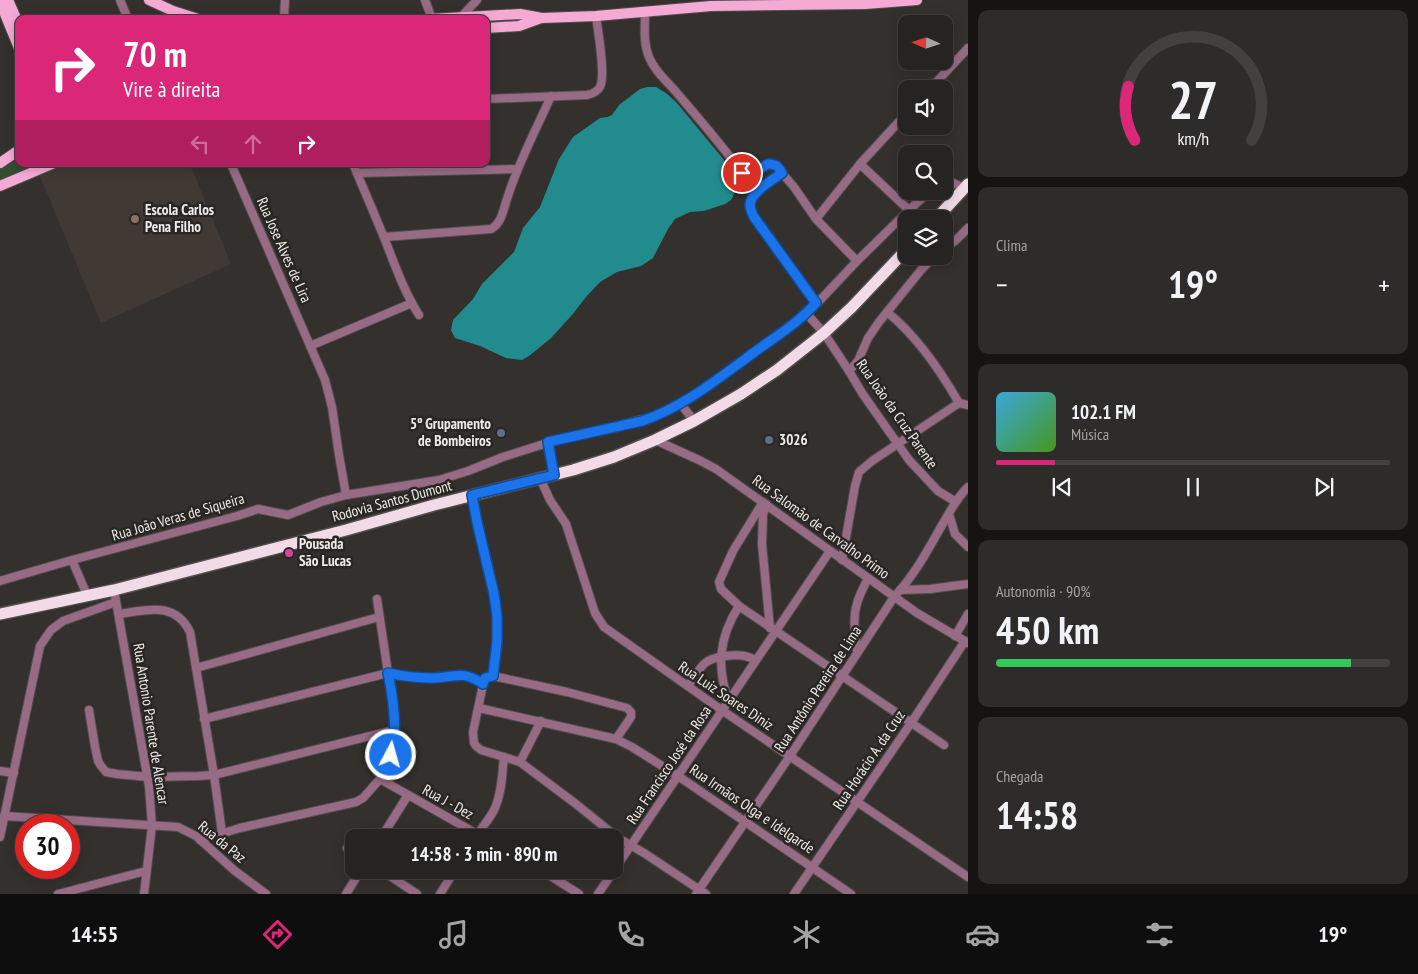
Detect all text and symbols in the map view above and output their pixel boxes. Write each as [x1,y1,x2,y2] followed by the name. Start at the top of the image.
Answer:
[898,15,952,70] north arrow
[898,15,953,265] map controls
[123,31,187,77] text: 70 m
[40,35,105,100] icon: right
[1168,66,1218,133] text: 27
[123,75,220,103] text: Vire à direita
[898,80,953,135] button: sound
[1177,127,1209,150] text: km/h
[186,130,214,158] icon: left
[239,130,267,158] icon: ahead
[292,130,320,158] icon: right
[898,145,953,200] button: search
[721,152,763,194] pin
[728,159,756,187] icon: arrive
[253,194,316,305] street label: Rua Jose Alves de Lira
[145,200,214,236] place label: Escola Carlos Pena Filho
[898,210,953,265] button: layers
[129,213,141,225] marker: Escola Carlos Pena Filho
[996,235,1027,255] text: Clima
[1168,259,1218,308] text: 19°
[996,266,1008,303] text: −
[1378,266,1390,303] text: +
[853,355,942,472] street label: Rua João da Cruz Parente
[1071,400,1136,424] text: 102.1 FM
[410,414,491,450] place label: 5º Grupamento de Bombeiros
[1071,424,1109,444] text: Música
[495,427,507,439] marker: 5º Grupamento de Bombeiros
[779,430,808,449] place label: 3026
[763,434,775,446] marker: 3026
[749,470,894,583] street label: Rua Salomão de Carvalho Primo
[1048,473,1076,501] icon: previous
[1179,473,1207,501] icon: pause
[1310,473,1338,501] icon: next
[330,475,454,526] street label: Rodovia Santos Dumont
[109,488,246,545] street label: Rua João Veras de Siqueira
[299,534,351,570] place label: Pousada São Lucas
[283,547,295,559] marker: Pousada São Lucas
[996,581,1091,601] text: Autonomia · 90%
[996,605,1099,654] text: 450 km
[770,622,865,755] street label: Rua Antônio Pereira de Lima
[129,642,174,807] street label: Rua Antonio Parente de Alencar
[675,657,777,734] street label: Rua Luiz Soares Diniz
[622,702,715,827] street label: Rua Francisco José da Rosa
[828,706,909,813] street label: Rua Horácio A. da Cruz
[364,728,416,780] position arrow
[686,760,818,857] street label: Rua Irmãos Olga e Idelgarde
[996,766,1044,786] text: Chegada
[419,780,477,823] street label: Rua J - Dez
[996,790,1078,839] text: 14:58
[15,814,80,879] speed limit sign: 30
[194,817,250,867] street label: Rua da Paz
[411,842,557,866] text: 14:58 · 3 min · 890 m
[260,917,295,952] icon: directions
[436,917,471,952] icon: music
[613,917,648,952] icon: phone
[789,917,824,952] icon: climate
[965,917,1000,952] icon: car
[1142,917,1177,952] icon: filters
[71,920,118,948] text: 14:55
[1318,920,1347,948] text: 19°

